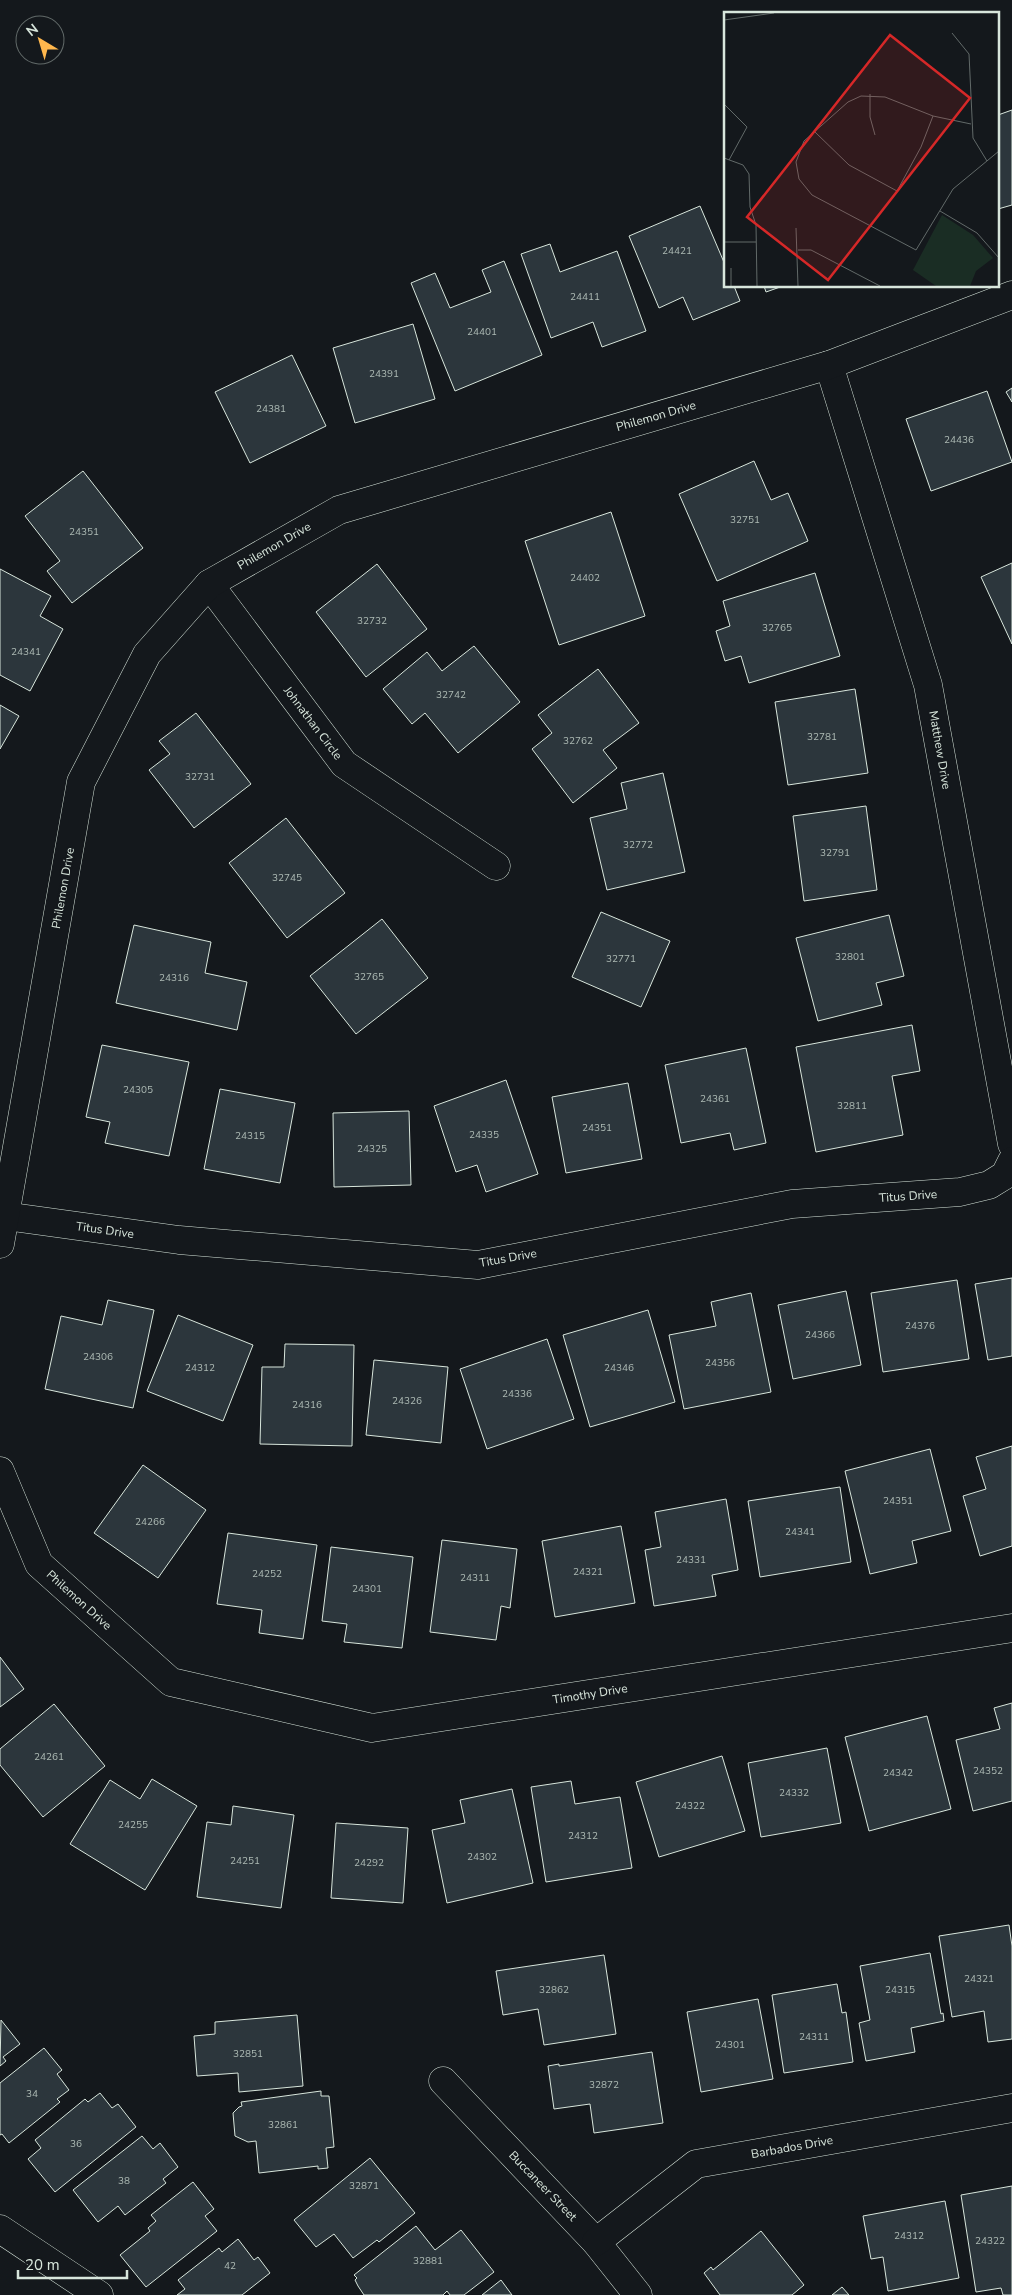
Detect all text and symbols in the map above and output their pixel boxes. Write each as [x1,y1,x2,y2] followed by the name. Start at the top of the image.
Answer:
[724,12,1000,288] inset map
[15,15,65,65] north arrow
[22,19,42,41] text: N
[662,244,692,258] house number: 24421
[570,290,600,304] house number: 24411
[467,325,497,339] house number: 24401
[369,367,399,381] house number: 24391
[614,397,698,435] street label: Philemon Drive
[256,402,286,416] house number: 24381
[944,433,974,447] house number: 24436
[730,513,760,527] house number: 32751
[234,518,314,574] street label: Philemon Drive
[69,525,99,539] house number: 24351
[570,571,600,585] house number: 24402
[357,614,387,628] house number: 32732
[762,621,792,635] house number: 32765
[11,645,41,659] house number: 24341
[279,682,346,763] street label: Johnathan Circle
[436,688,466,702] house number: 32742
[925,709,955,791] street label: Matthew Drive
[807,730,837,744] house number: 32781
[563,734,593,748] house number: 32762
[185,770,215,784] house number: 32731
[623,838,653,852] house number: 32772
[48,846,78,930] street label: Philemon Drive
[820,846,850,860] house number: 32791
[272,871,302,885] house number: 32745
[835,950,865,964] house number: 32801
[606,952,636,966] house number: 32771
[354,970,384,984] house number: 32765
[159,971,189,985] house number: 24316
[123,1083,153,1097] house number: 24305
[700,1092,730,1106] house number: 24361
[837,1099,867,1113] house number: 32811
[582,1121,612,1135] house number: 24351
[469,1128,499,1142] house number: 24335
[235,1129,265,1143] house number: 24315
[357,1142,387,1156] house number: 24325
[878,1186,938,1206] street label: Titus Drive
[75,1218,135,1242] street label: Titus Drive
[478,1245,538,1271] street label: Titus Drive
[905,1319,935,1333] house number: 24376
[805,1328,835,1342] house number: 24366
[83,1350,113,1364] house number: 24306
[705,1356,735,1370] house number: 24356
[185,1361,215,1375] house number: 24312
[604,1361,634,1375] house number: 24346
[502,1387,532,1401] house number: 24336
[392,1394,422,1408] house number: 24326
[292,1398,322,1412] house number: 24316
[883,1494,913,1508] house number: 24351
[135,1515,165,1529] house number: 24266
[785,1525,815,1539] house number: 24341
[676,1553,706,1567] house number: 24331
[573,1565,603,1579] house number: 24321
[43,1566,115,1634] street label: Philemon Drive
[252,1567,282,1581] house number: 24252
[460,1571,490,1585] house number: 24311
[352,1582,382,1596] house number: 24301
[551,1680,629,1708] street label: Timothy Drive
[34,1750,64,1764] house number: 24261
[973,1764,1003,1778] house number: 24352
[883,1766,913,1780] house number: 24342
[779,1786,809,1800] house number: 24332
[675,1799,705,1813] house number: 24322
[118,1818,148,1832] house number: 24255
[568,1829,598,1843] house number: 24312
[467,1850,497,1864] house number: 24302
[230,1854,260,1868] house number: 24251
[354,1856,384,1870] house number: 24292
[964,1972,994,1986] house number: 24321
[539,1983,569,1997] house number: 32862
[885,1983,915,1997] house number: 24315
[799,2030,829,2044] house number: 24311
[715,2038,745,2052] house number: 24301
[233,2047,263,2061] house number: 32851
[589,2078,619,2092] house number: 32872
[26,2087,38,2101] house number: 34
[268,2118,298,2132] house number: 32861
[750,2132,834,2162] street label: Barbados Drive
[70,2137,82,2151] house number: 36
[505,2147,581,2225] street label: Buccaneer Street
[118,2174,130,2188] house number: 38
[349,2179,379,2193] house number: 32871
[894,2229,924,2243] house number: 24312
[975,2234,1005,2248] house number: 24322
[18,2248,126,2280] scale bar
[413,2254,443,2268] house number: 32881
[25,2255,60,2275] text: 20 m
[224,2259,236,2273] house number: 42

